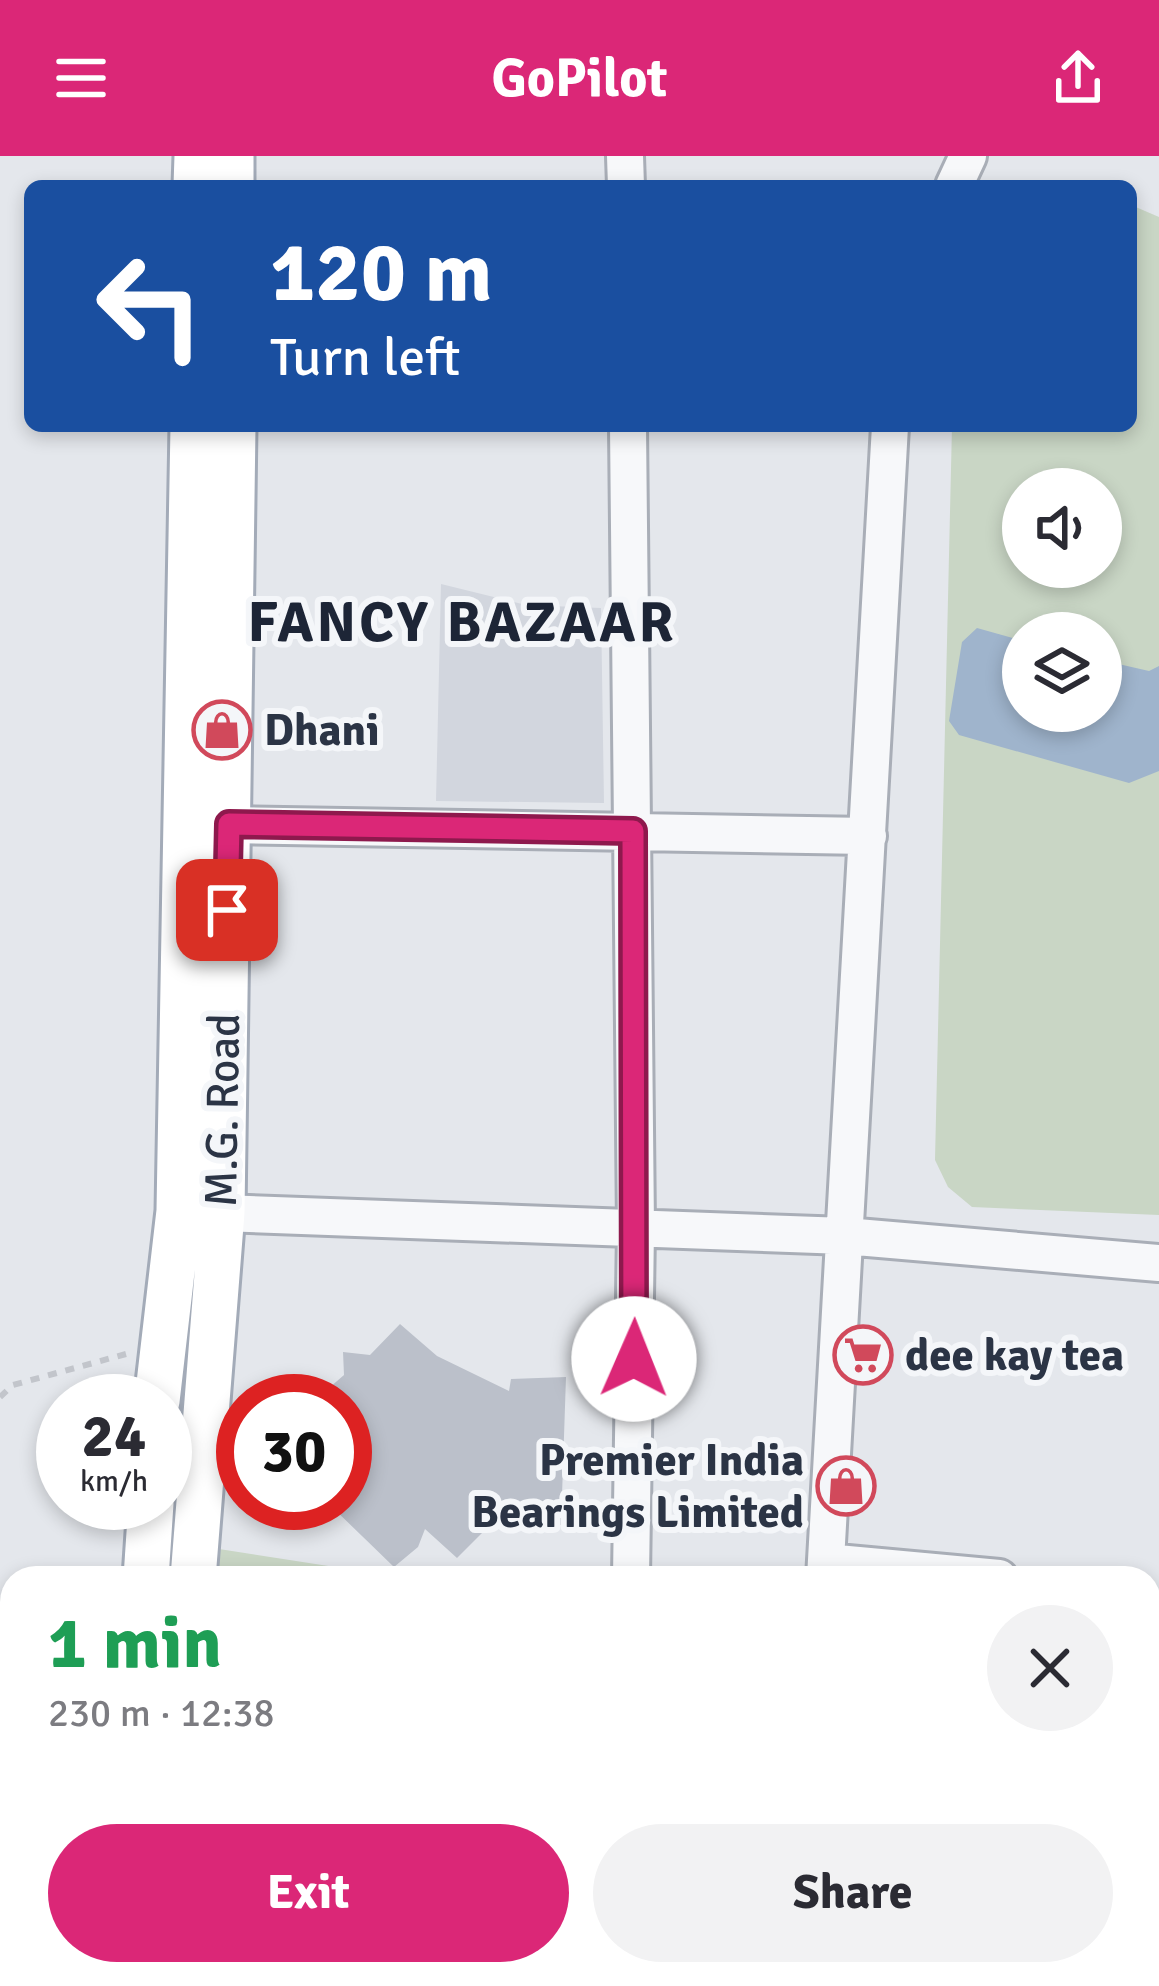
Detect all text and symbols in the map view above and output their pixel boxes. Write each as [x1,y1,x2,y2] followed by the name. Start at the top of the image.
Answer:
[48,45,114,111] icon: menu
[491,45,668,112] text: GoPilot
[1045,45,1111,111] icon: share
[270,221,492,325] text: 120 m
[72,228,228,384] icon: left
[270,324,460,391] text: Turn left
[1002,468,1122,732] map controls
[1002,468,1122,588] button: sound
[247,587,677,658] district label: FANCY BAZAAR
[1002,612,1122,732] button: layers
[191,699,253,761] shop icon: Dhani
[264,703,380,758] place label: Dhani
[176,859,278,961] pin
[194,877,260,943] icon: arrive
[194,1013,252,1207] street label: M.G. Road
[571,1296,697,1422] position arrow
[832,1324,894,1386] supermarket icon: dee kay tea
[905,1328,1124,1383] place label: dee kay tea
[216,1374,372,1530] speed limit sign: 30
[82,1400,146,1474] text: 24
[471,1433,804,1540] place label: Premier India Bearings Limited
[815,1455,877,1517] shop icon: Premier India Bearings Limited
[80,1463,148,1500] text: km/h
[48,1599,222,1688] text: 1 min
[987,1605,1113,1731] button: close
[48,1689,275,1737] text: 230 m · 12:38
[48,1824,569,1962] button: Exit
[593,1824,1113,1962] button: Share

